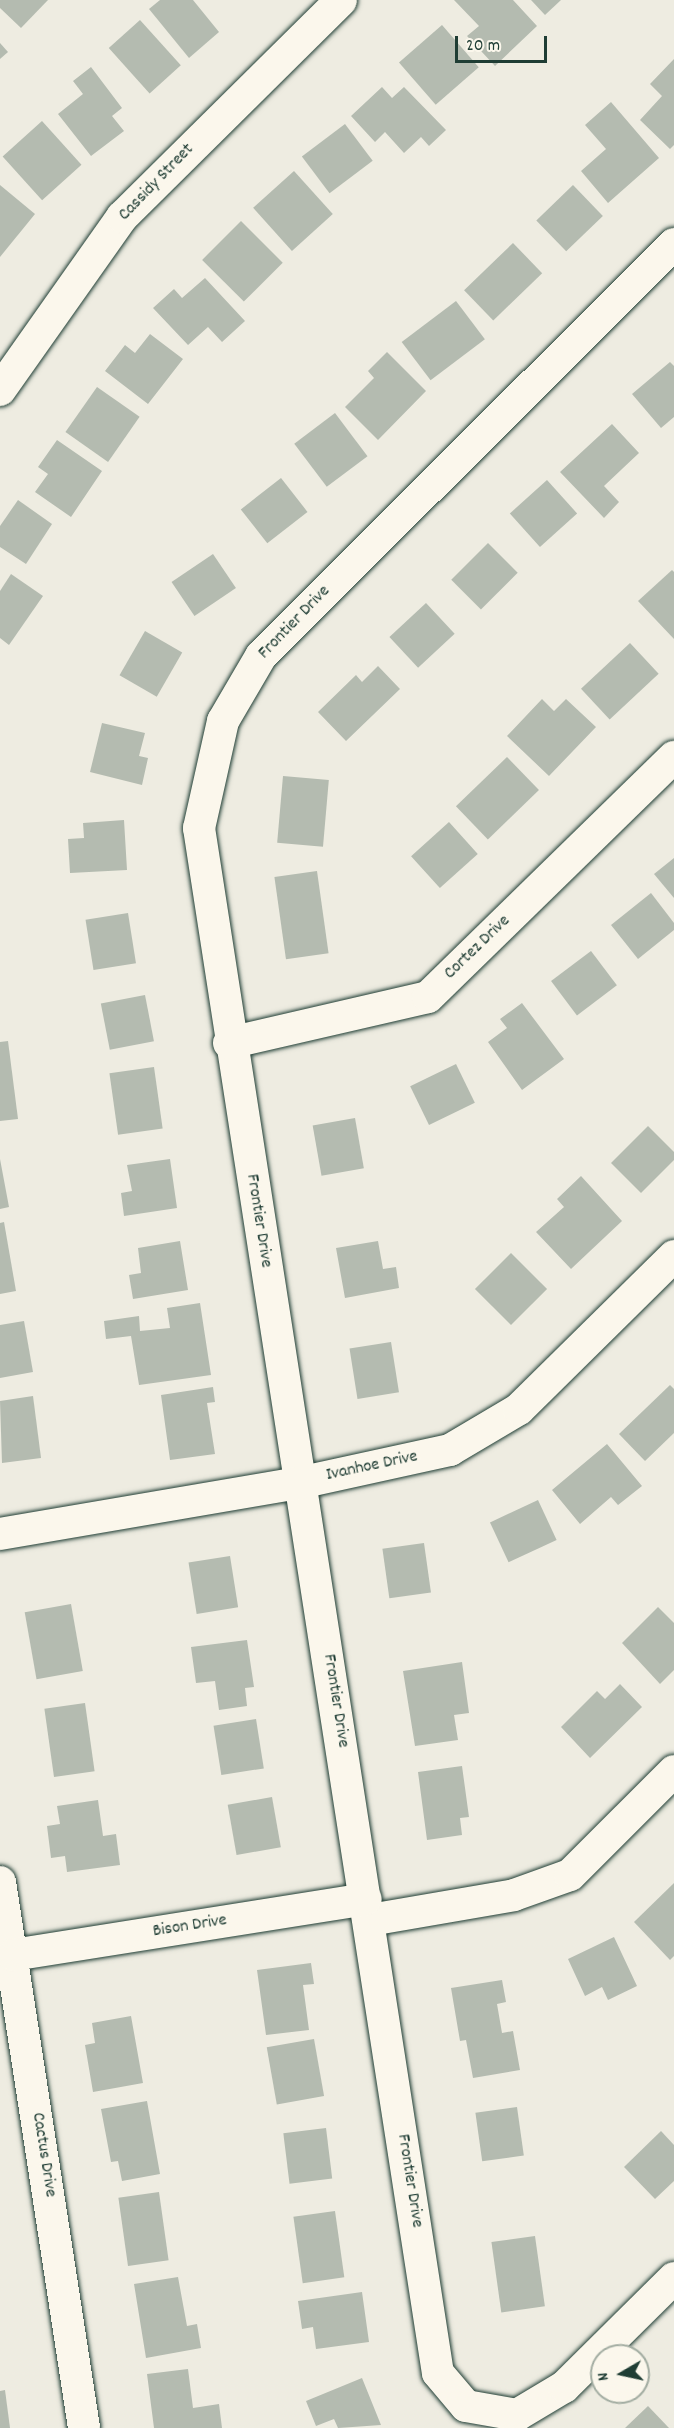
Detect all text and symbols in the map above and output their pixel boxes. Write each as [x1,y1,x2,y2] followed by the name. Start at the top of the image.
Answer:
[458,24,550,62] scale bar
[466,34,500,59] text: 20 m
[115,140,199,226] street label: Cassidy Street
[254,582,336,664] street label: Frontier Drive
[440,911,516,985] street label: Cortez Drive
[240,1173,276,1269] street label: Frontier Drive
[324,1447,420,1487] street label: Ivanhoe Drive
[317,1653,353,1749] street label: Frontier Drive
[152,1911,228,1943] street label: Bison Drive
[26,2111,60,2199] street label: Cactus Drive
[391,2133,427,2229] street label: Frontier Drive
[590,2344,650,2404] north arrow
[592,2371,616,2382] text: N

